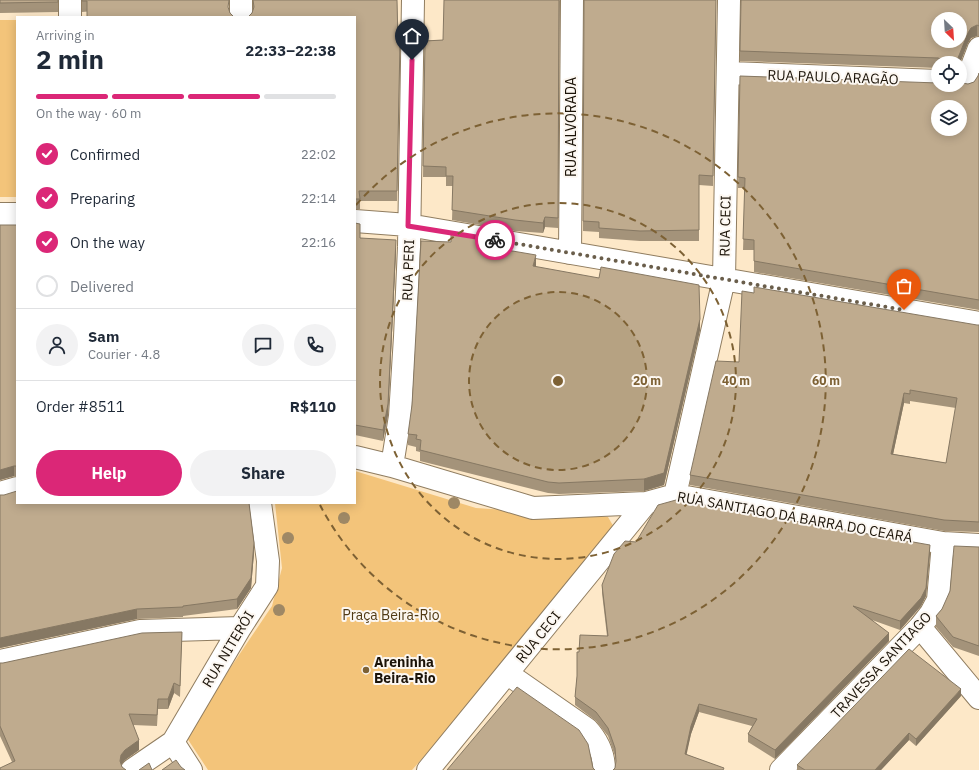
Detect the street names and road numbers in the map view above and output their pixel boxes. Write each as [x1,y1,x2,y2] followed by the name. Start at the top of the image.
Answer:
[767,66,899,88] street label: RUA PAULO ARAGÃO
[562,77,580,177] street label: RUA ALVORADA
[715,195,735,257] street label: RUA CECI
[398,239,418,301] street label: RUA PERI
[676,486,914,547] street label: RUA SANTIAGO DA BARRA DO CEARÁ
[197,607,258,691] street label: RUA NITERÓI
[512,607,564,667] street label: RUA CECI
[827,608,935,722] street label: TRAVESSA SANTIAGO

